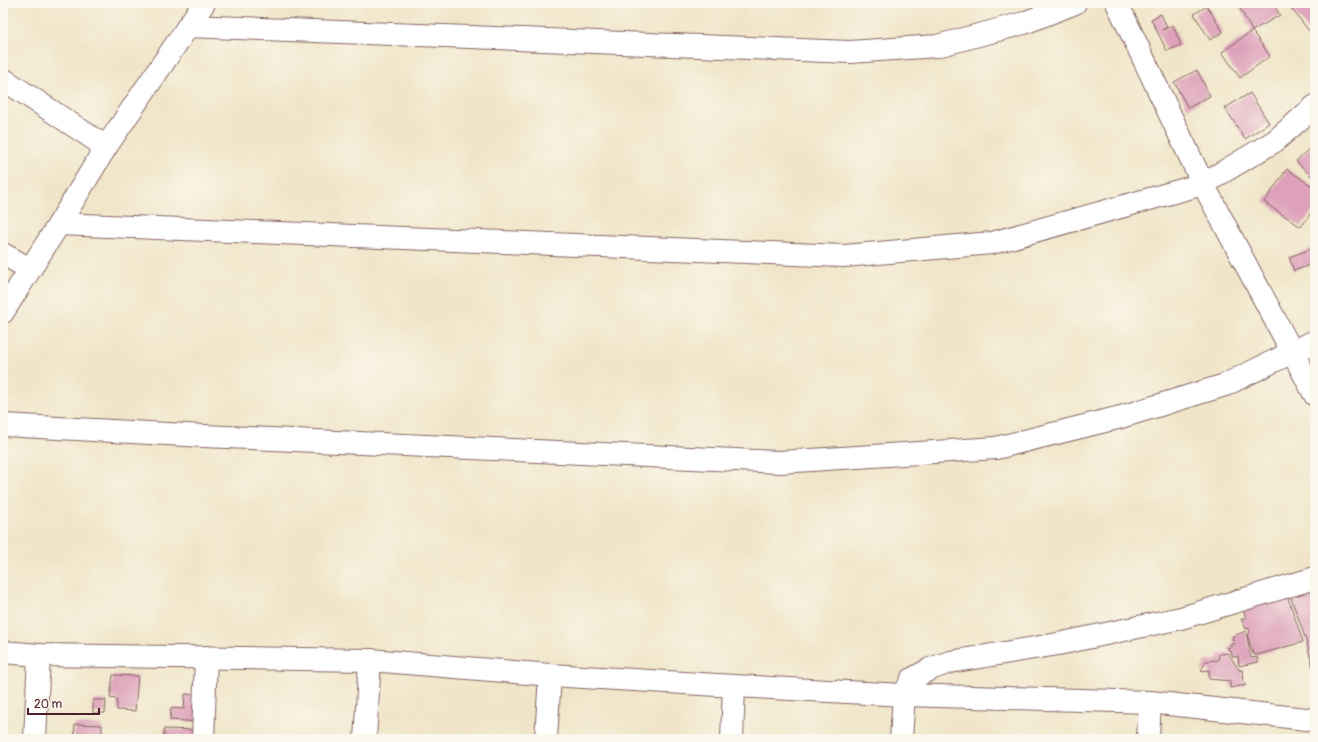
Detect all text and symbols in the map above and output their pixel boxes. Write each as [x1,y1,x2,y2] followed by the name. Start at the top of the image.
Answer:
[28,690,99,716] scale bar
[34,697,63,712] text: 20 m

